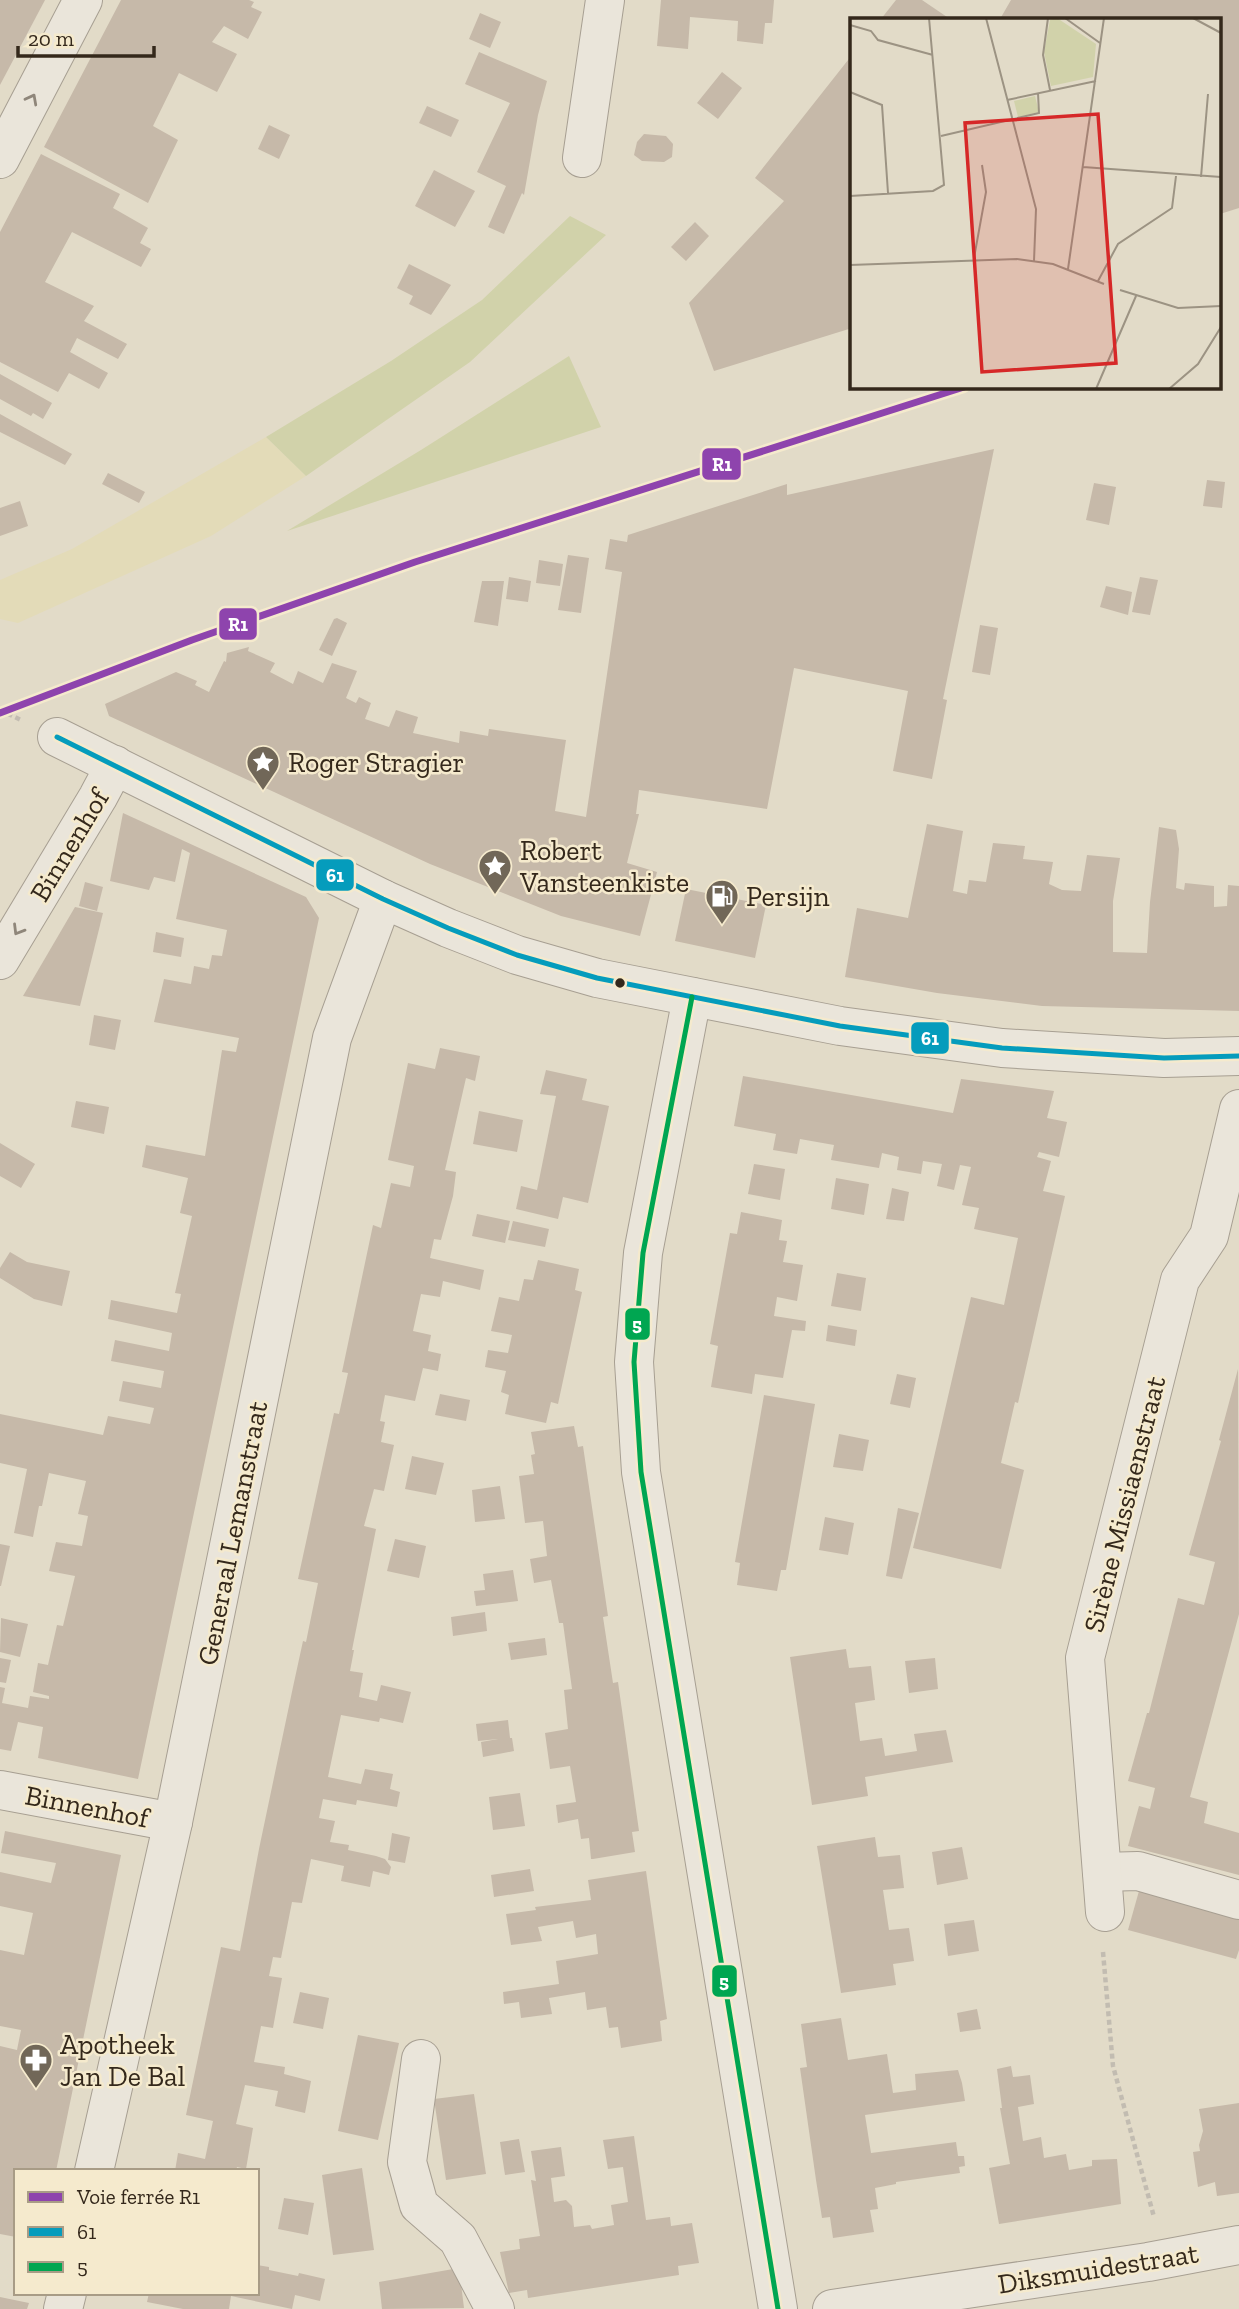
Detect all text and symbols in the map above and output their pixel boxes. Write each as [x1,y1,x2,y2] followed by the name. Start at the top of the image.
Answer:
[18,14,154,58] scale bar
[850,18,1222,388] inset map
[28,26,74,51] text: 20 m
[23,94,37,106] one-way arrow
[701,447,742,481] line badge: R1
[712,453,732,476] text: R1
[218,607,258,641] line badge: R1
[228,613,248,636] text: R1
[244,743,282,792] place icon: Roger Stragier
[288,746,464,779] place label: Roger Stragier
[23,781,117,907] street label: Binnenhof
[519,834,689,899] place label: Robert Vansteenkiste
[476,847,514,896] place icon: Robert Vansteenkiste
[315,858,355,892] line badge: 61
[326,864,344,887] text: 61
[703,877,741,926] fuel station icon: Persijn
[746,880,830,913] place label: Persijn
[13,922,26,935] one-way arrow
[613,976,627,990] unlabelled marker
[910,1021,950,1055] line badge: 61
[921,1027,939,1050] text: 61
[624,1307,651,1341] line badge: 5
[632,1313,642,1336] text: 5
[1077,1372,1172,1636] street label: Sirène Missiaenstraat
[191,1398,274,1668] street label: Generaal Lemanstraat
[22,1778,153,1835] street label: Binnenhof
[711,1964,738,1998] line badge: 5
[719,1970,729,1993] text: 5
[60,2028,185,2093] place label: Apotheek Jan De Bal
[17,2041,55,2090] pharmacy icon: Apotheek Jan De Bal
[14,2169,259,2295] legend
[76,2184,200,2209] text: Voie ferrée R1
[77,2219,96,2244] text: 61
[995,2236,1201,2301] street label: Diksmuidestraat
[77,2254,88,2279] text: 5

